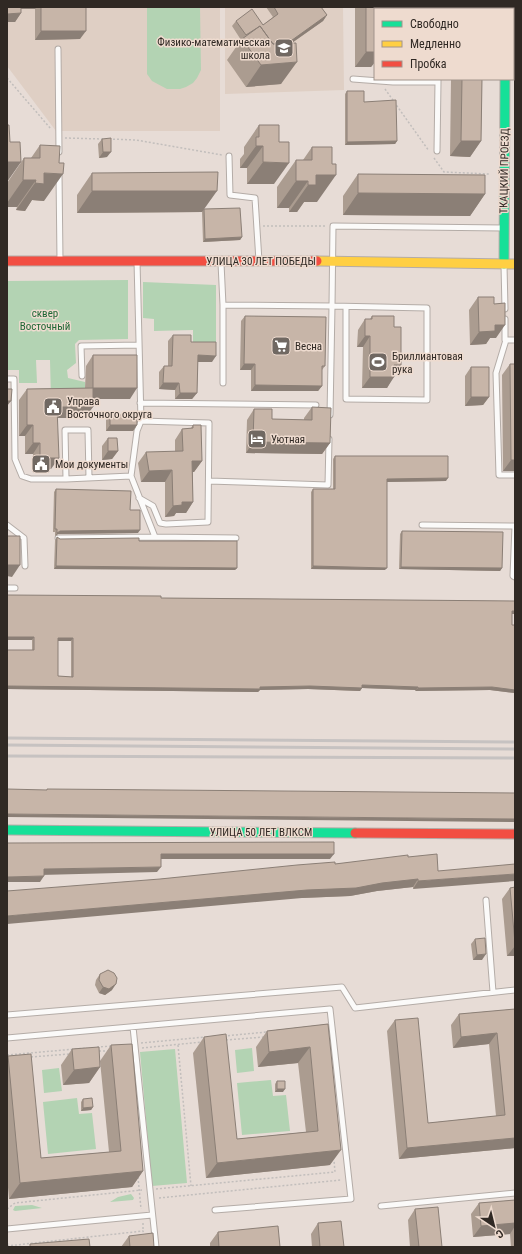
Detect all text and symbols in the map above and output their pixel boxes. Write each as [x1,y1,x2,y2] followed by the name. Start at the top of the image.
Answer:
[374,8,514,80] legend
[410,17,459,31] text: Свободно
[157,36,270,62] place label: Физико-математическая школа
[273,37,295,59] school or university icon: Физико-математическая школа
[410,37,461,51] text: Медленно
[410,57,447,71] text: Пробка
[497,128,512,214] street label: ТКАЦКИЙ ПРОЕЗД
[206,255,316,268] street label: УЛИЦА 30 ЛЕТ ПОБЕДЫ
[20,307,70,333] park label: сквер Восточный
[270,335,292,357] supermarket icon: Весна
[295,340,322,353] place label: Весна
[392,350,463,376] place label: Бриллиантовая рука
[367,351,389,373] sports icon: Бриллиантовая рука
[67,395,152,421] place label: Управа Восточного округа
[42,396,64,418] public building icon: Управа Восточного округа
[246,428,268,450] hotel icon: Уютная
[271,433,305,446] place label: Уютная
[30,453,52,475] public building icon: Мои документы
[55,458,128,471] place label: Мои документы
[210,826,312,839] street label: УЛИЦА 50 ЛЕТ ВЛКСМ
[474,1206,514,1246] north arrow
[493,1227,506,1241] text: С

